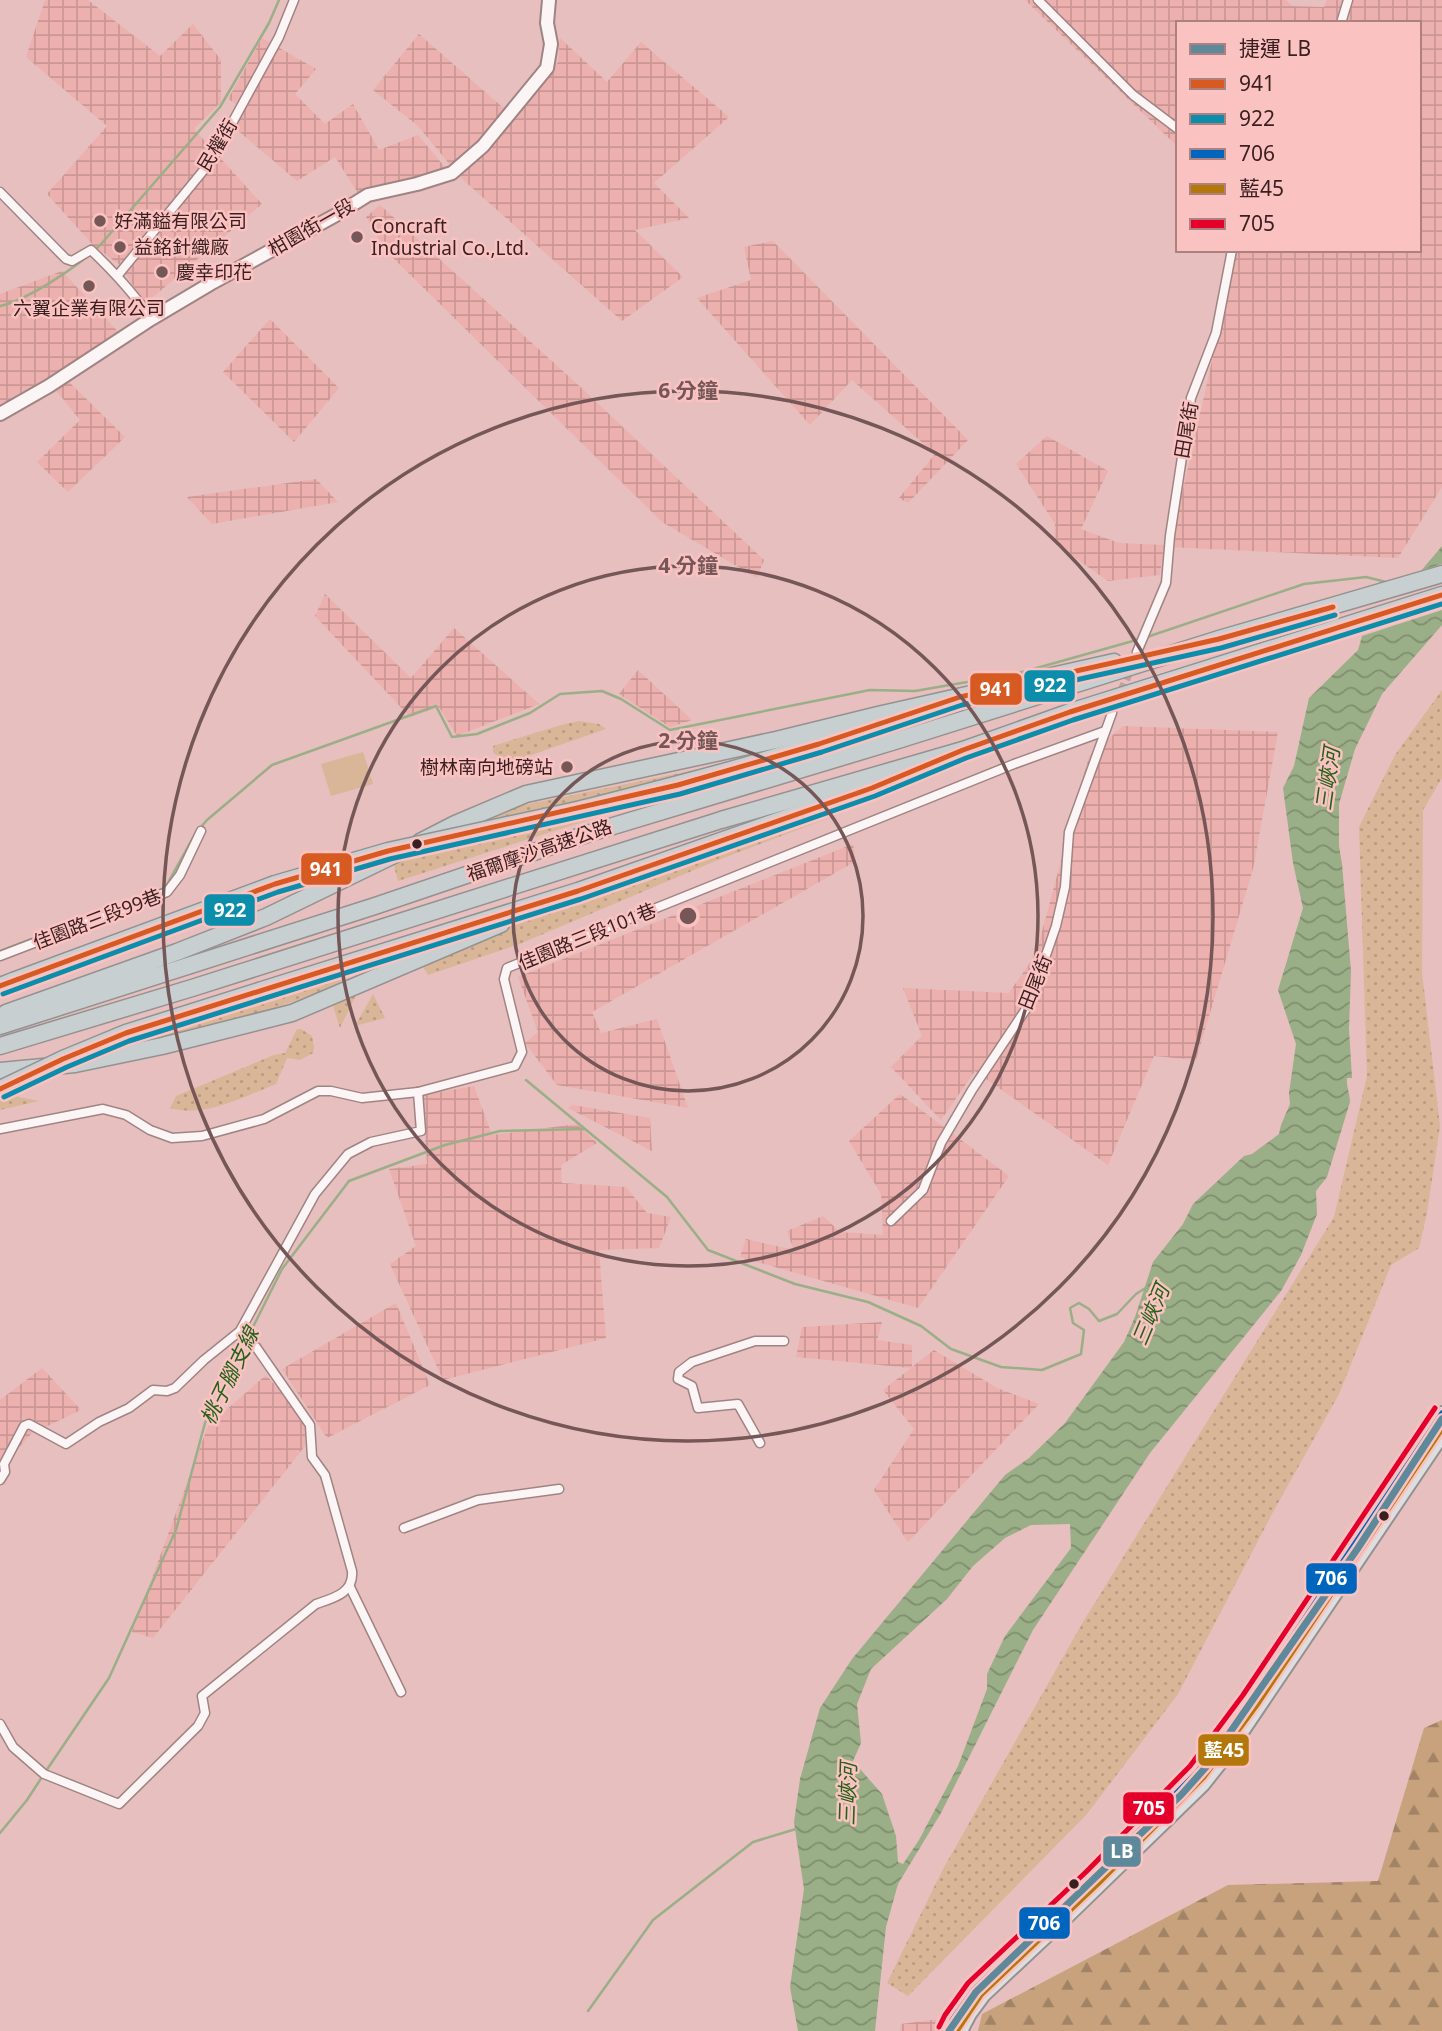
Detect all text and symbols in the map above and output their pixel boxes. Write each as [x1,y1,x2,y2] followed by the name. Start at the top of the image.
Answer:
[1176,21,1421,252] legend
[1239,34,1311,62] text: 捷運 LB
[1239,69,1275,97] text: 941
[1239,104,1275,132] text: 922
[191,114,243,176] street label: 民權街
[1239,139,1275,167] text: 706
[1239,174,1284,202] text: 藍45
[263,192,359,262] street label: 柑園街一段
[114,208,247,234] place label: 好滿鎰有限公司
[1239,209,1275,237] text: 705
[92,213,108,229] marker: 好滿鎰有限公司
[371,213,529,261] place label: Concraft Industrial Co.,Ltd.
[349,229,365,245] marker: Concraft Industrial Co.,Ltd.
[134,234,229,260] place label: 益銘針織廠
[112,239,128,255] marker: 益銘針織廠
[176,259,252,285] place label: 慶幸印花
[154,264,170,280] marker: 慶幸印花
[81,278,97,294] marker: 六翼企業有限公司
[13,295,165,321] place label: 六翼企業有限公司
[658,376,718,404] text: 6 分鐘
[1168,400,1204,460] street label: 田尾街
[658,551,718,579] text: 4 分鐘
[1023,669,1076,703] line badge: 922
[969,672,1023,706] line badge: 941
[1034,672,1066,698] text: 922
[980,676,1012,702] text: 941
[658,726,718,754] text: 2 分鐘
[1309,742,1346,812] water label: 三峽河
[420,754,553,780] place label: 樹林南向地磅站
[559,759,575,775] marker: 樹林南向地磅站
[463,813,615,887] street label: 福爾摩沙高速公路
[410,837,424,851] unlabelled marker
[300,852,353,886] line badge: 941
[310,856,342,882] text: 941
[29,883,165,955] street label: 佳園路三段99巷
[203,893,256,927] line badge: 922
[514,896,660,976] street label: 佳園路三段101巷
[214,897,246,923] text: 922
[676,904,700,928] centre of rings
[1012,951,1058,1013] street label: 田尾街
[1125,1276,1177,1349] water label: 三峽河
[194,1320,266,1429] water label: 桃子腳支線
[1377,1509,1391,1523] unlabelled marker
[1305,1562,1358,1595] line badge: 706
[1315,1565,1347,1591] text: 706
[1197,1733,1250,1767] line badge: 藍45
[1204,1737,1244,1763] text: 藍45
[832,1758,862,1826] water label: 三峽河
[1122,1791,1175,1825] line badge: 705
[1133,1795,1165,1821] text: 705
[1102,1835,1142,1868] line badge: LB
[1110,1838,1134,1864] text: LB
[1067,1877,1081,1891] unlabelled marker
[1018,1906,1071,1940] line badge: 706
[1028,1910,1060,1936] text: 706

